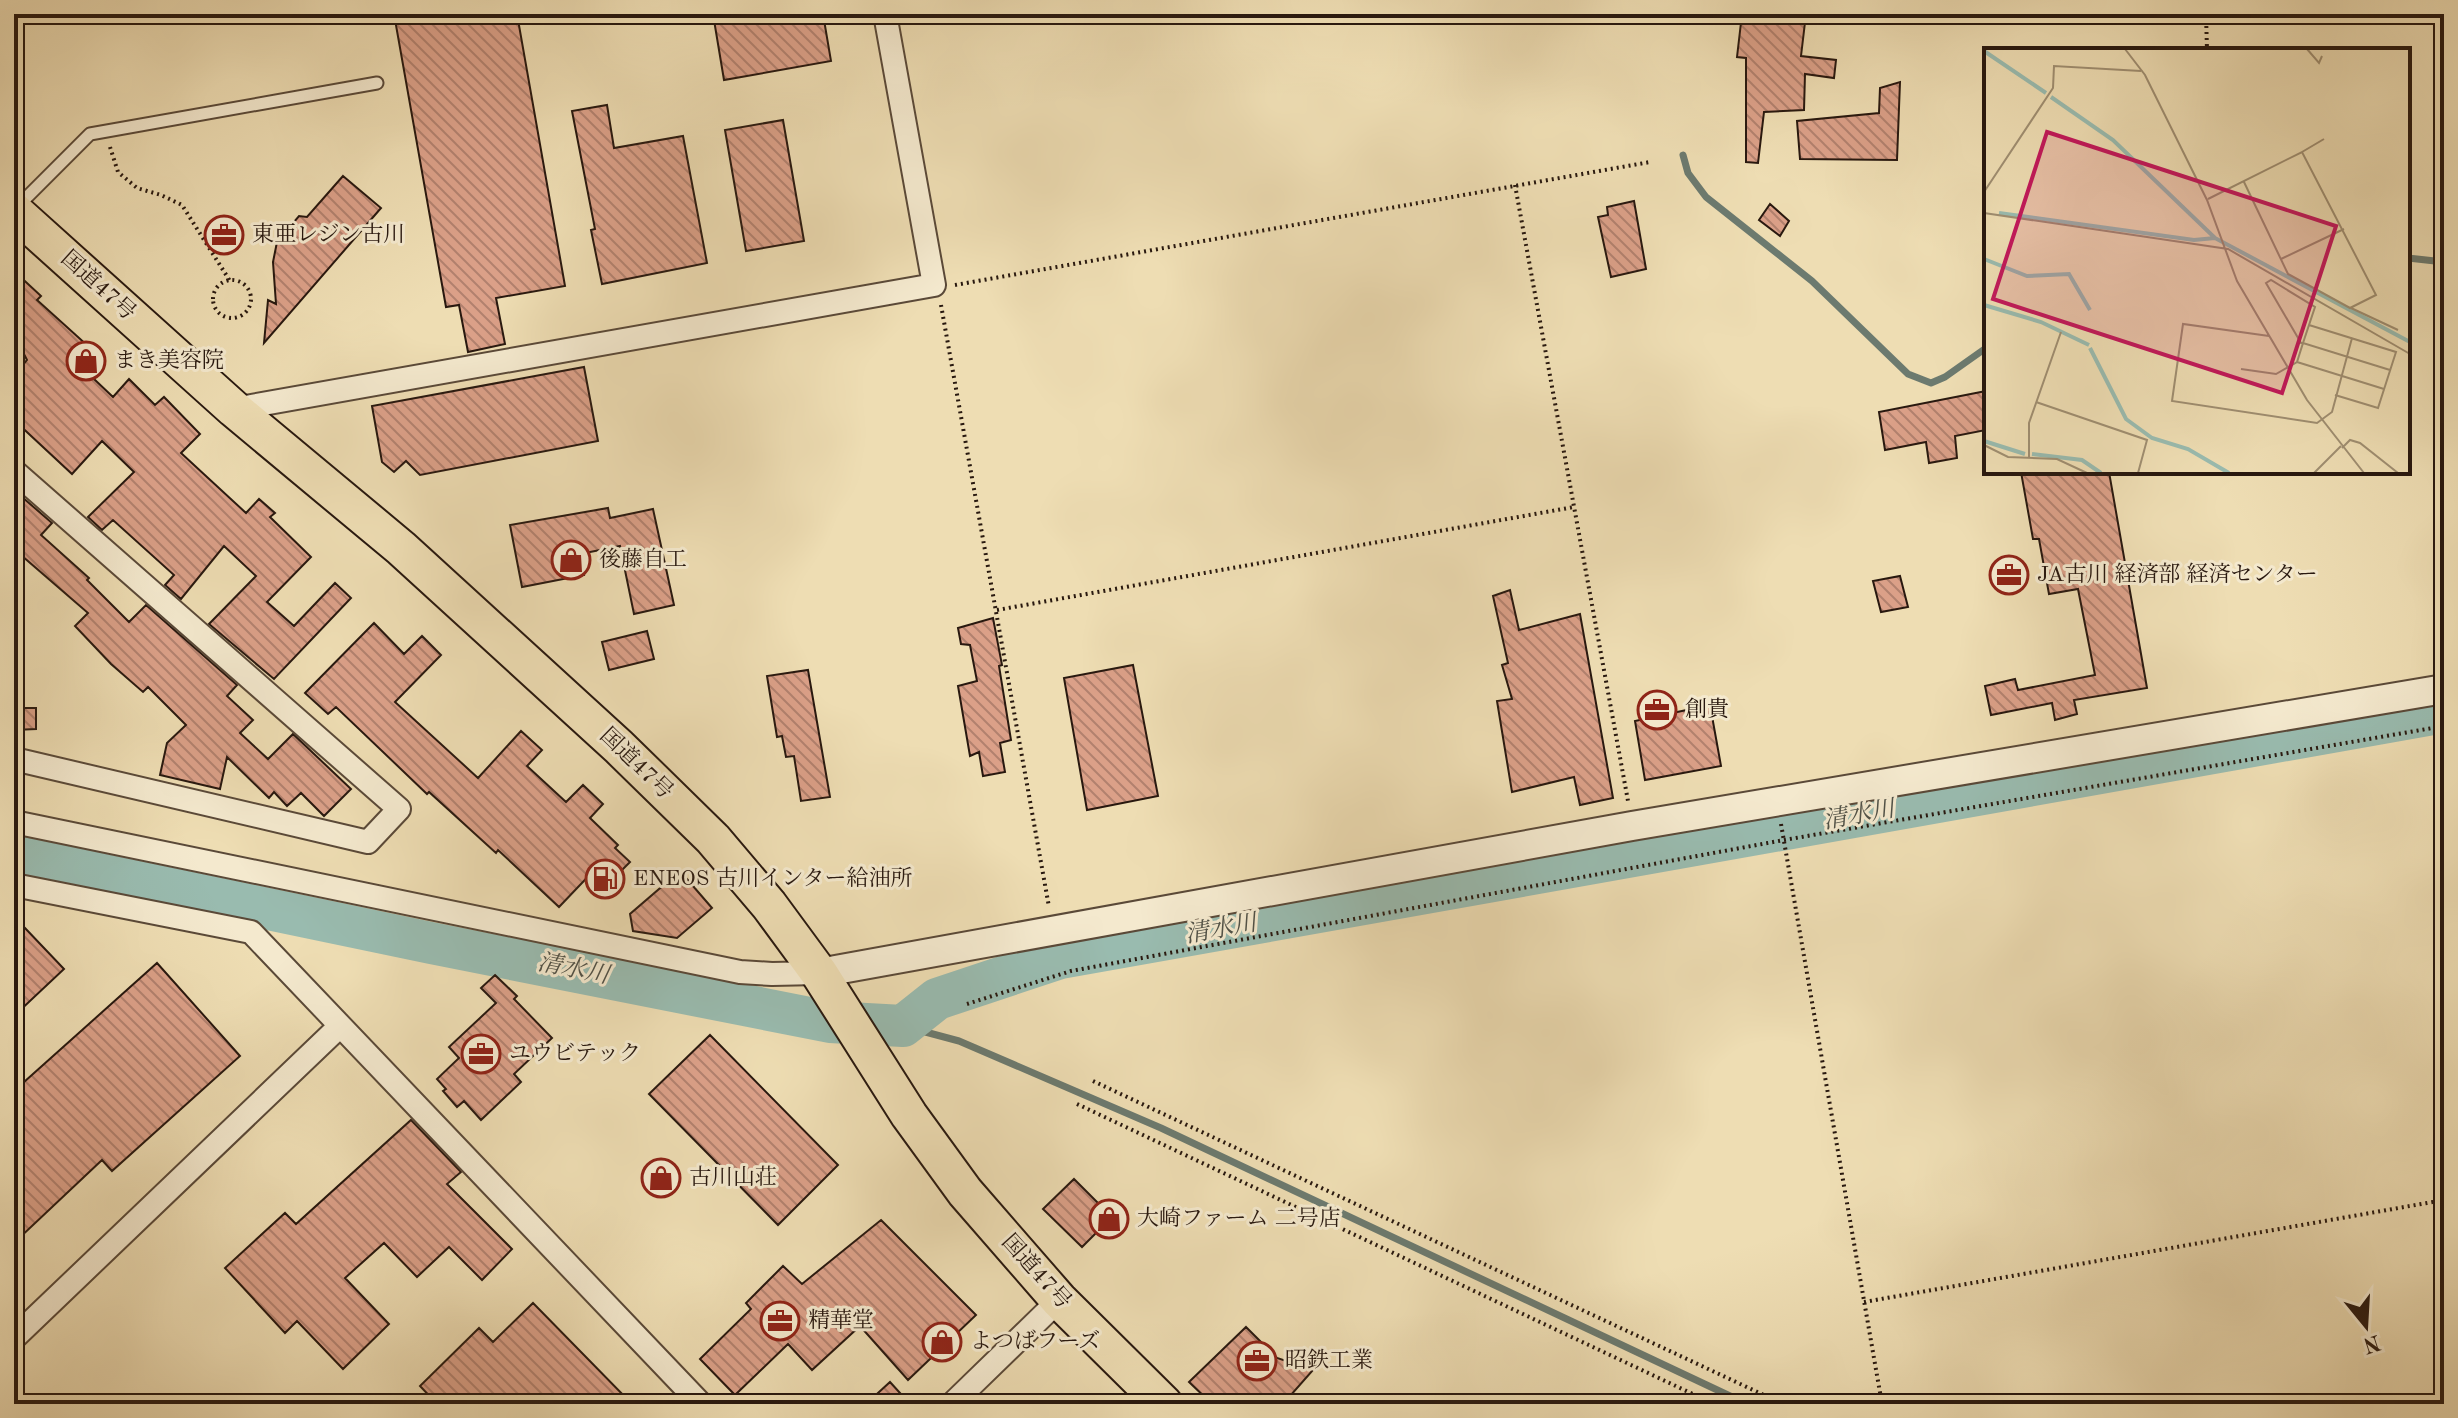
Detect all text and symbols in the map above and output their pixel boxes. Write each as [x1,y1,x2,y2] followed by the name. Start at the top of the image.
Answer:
[1984,48,2410,474] inset map
[203,214,245,256] office icon: 東亜レジン古川
[252,222,405,246] place label: 東亜レジン古川
[57,246,141,325] street label: 国道47号
[65,340,107,382] shop icon: まき美容院
[114,348,224,372] place label: まき美容院
[550,539,592,581] shop icon: 後藤自工
[599,547,687,571] place label: 後藤自工
[1988,554,2030,596] office icon: JA古川 経済部 経済センター
[2037,562,2318,586] place label: JA古川 経済部 経済センター
[1636,689,1678,731] office icon: 創貴
[1685,697,1729,721] place label: 創貴
[595,723,678,804] street label: 国道47号
[1821,794,1899,834] water label: 清水川
[584,858,626,900] fuel station icon: ENEOS 古川インター給油所
[633,866,913,890] place label: ENEOS 古川インター給油所
[1183,908,1261,948] water label: 清水川
[535,948,614,989] water label: 清水川
[460,1033,502,1075] office icon: ユウビテック
[509,1042,641,1065] place label: ユウビテック
[640,1157,682,1199] shop icon: 古川山荘
[689,1165,777,1189] place label: 古川山荘
[1088,1198,1130,1240] shop icon: 大崎ファーム 二号店
[1137,1206,1341,1230] place label: 大崎ファーム 二号店
[997,1229,1076,1313] street label: 国道47号
[2326,1286,2406,1366] north arrow
[759,1300,801,1342] office icon: 精華堂
[808,1308,874,1332] place label: 精華堂
[921,1321,963,1363] shop icon: よつばフーズ
[970,1329,1100,1353] place label: よつばフーズ
[2360,1330,2383,1356] text: N
[1236,1340,1278,1382] office icon: 昭鉄工業
[1285,1348,1373,1372] place label: 昭鉄工業

